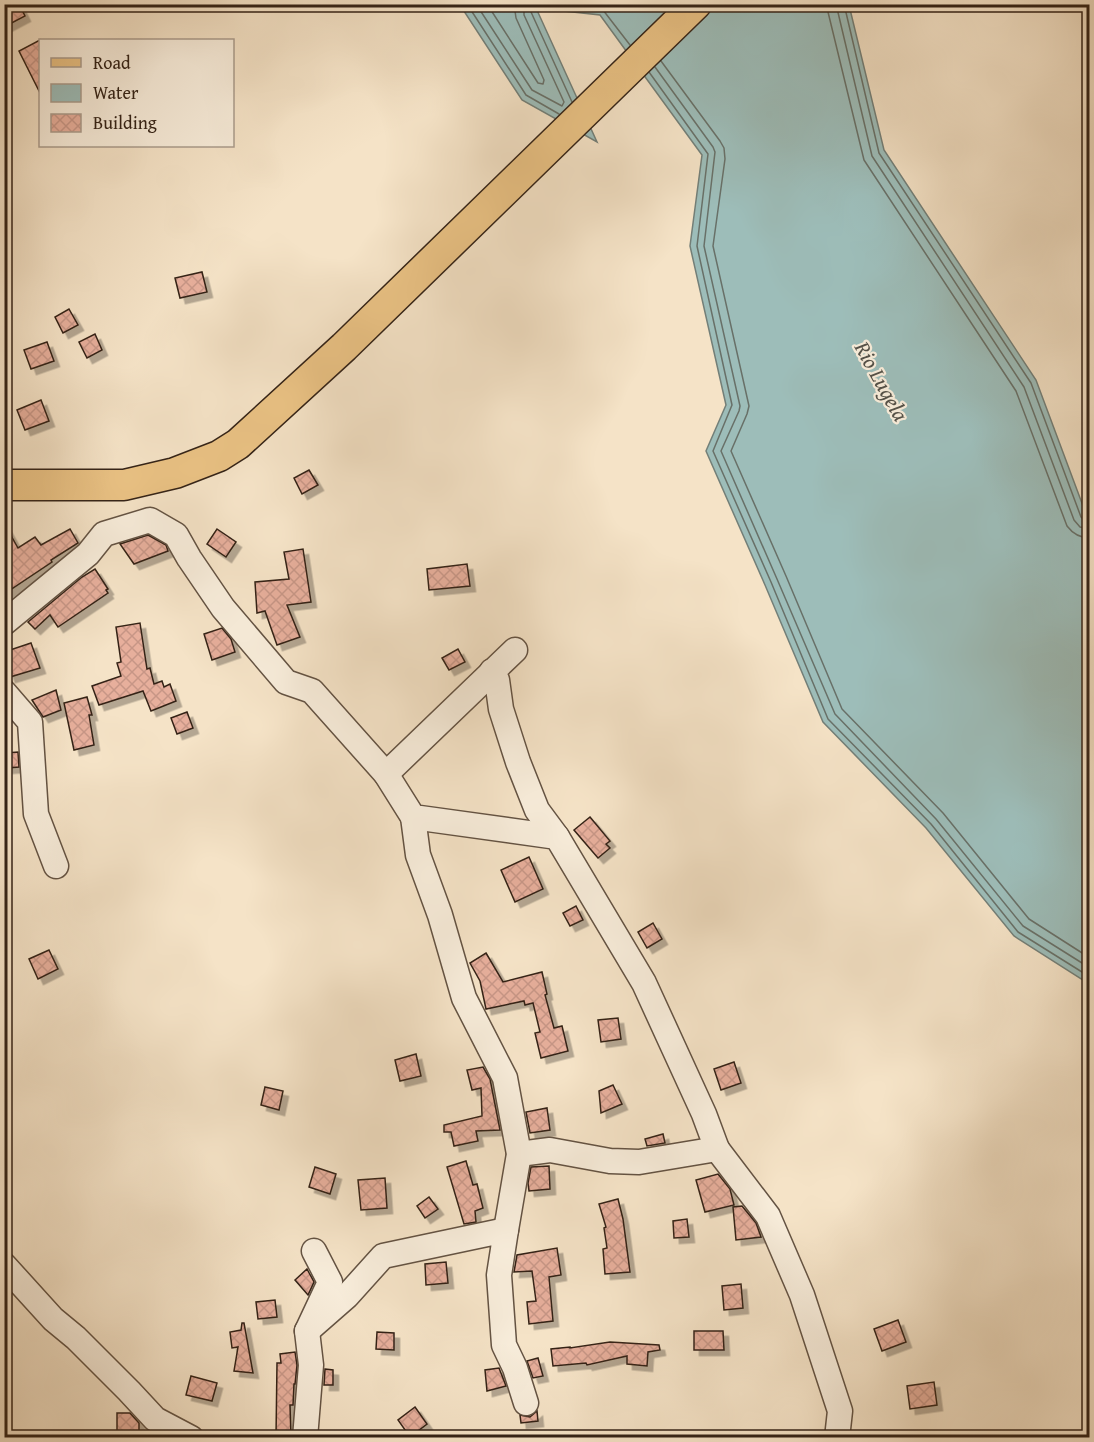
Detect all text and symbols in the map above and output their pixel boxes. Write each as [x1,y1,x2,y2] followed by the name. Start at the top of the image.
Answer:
[39,39,234,147] legend
[93,49,131,76] text: Road
[93,79,139,106] text: Water
[93,109,157,136] text: Building
[846,334,917,427] water label: Rio Lugela

